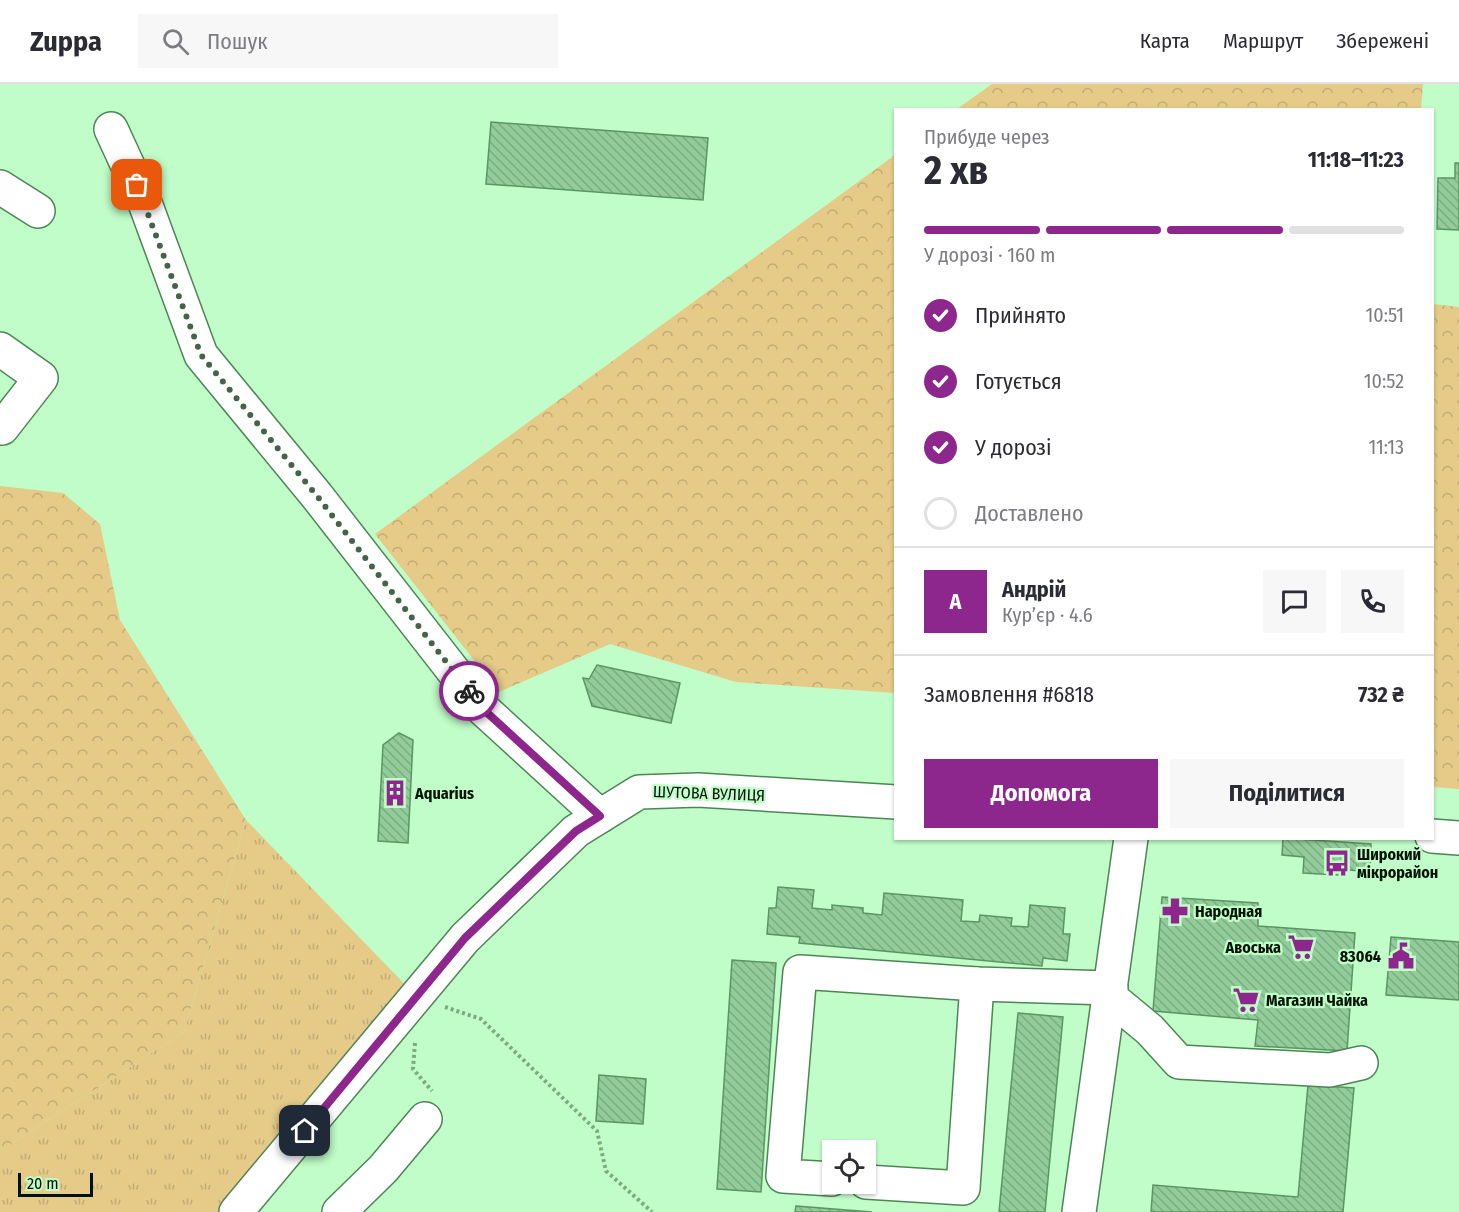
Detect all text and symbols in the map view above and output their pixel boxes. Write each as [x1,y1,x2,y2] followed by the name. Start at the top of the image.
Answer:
[138,14,558,68] search box
[30,25,102,58] text: Zuppa
[159,25,192,58] icon: search
[207,28,268,55] text: Пошук
[1140,28,1190,54] text: Карта
[1223,28,1303,54] text: Маршрут
[1336,28,1429,54] text: Збережені
[924,125,1050,149] text: Прибуде через
[1308,146,1404,173] text: 11:18–11:23
[924,148,988,194] text: 2 хв
[111,159,162,210] pin
[120,168,153,201] icon: bag
[924,243,1055,267] text: У дорозі · 160 m
[924,299,957,332] icon: check
[975,302,1066,329] text: Прийнято
[1365,303,1404,327] text: 10:51
[924,365,957,398] icon: check
[975,368,1062,395] text: Готується
[1364,369,1404,393] text: 10:52
[924,431,957,464] icon: check
[975,434,1052,461] text: У дорозі
[1368,435,1404,459] text: 11:13
[975,500,1084,527] text: Доставлено
[1263,570,1326,633] button: chat
[1341,570,1404,633] button: phone
[1002,576,1066,603] text: Андрій
[950,588,961,615] text: А
[1002,603,1093,627] text: Кур’єр · 4.6
[439,661,499,721] courier
[453,675,486,708] icon: bike
[924,681,1094,708] text: Замовлення #6818
[1358,681,1404,708] text: 732 ₴
[924,759,1158,828] button: Допомога
[1170,759,1404,828] button: Поділитися
[380,778,410,808] building icon: Aquarius
[653,782,765,805] street label: ШУТОВА ВУЛИЦЯ
[414,784,474,803] place label: Aquarius
[1357,845,1438,882] place label: Широкий мікрорайон
[1322,848,1352,878] bus stop icon: Широкий мікрорайон
[1160,896,1190,926] pharmacy icon: Народная
[1195,902,1262,921] place label: Народная
[1286,932,1316,962] supermarket icon: Авоська
[1225,938,1281,957] place label: Авоська
[1386,941,1416,971] public building icon: 83064
[1340,947,1381,966] place label: 83064
[1231,985,1261,1015] supermarket icon: Магазин Чайка
[1266,991,1368,1010] place label: Магазин Чайка
[279,1105,330,1156] pin
[288,1114,321,1147] icon: home
[822,1140,876,1194] map controls
[822,1140,876,1194] button: locate
[18,1170,93,1198] scale bar
[27,1174,58,1193] text: 20 m

